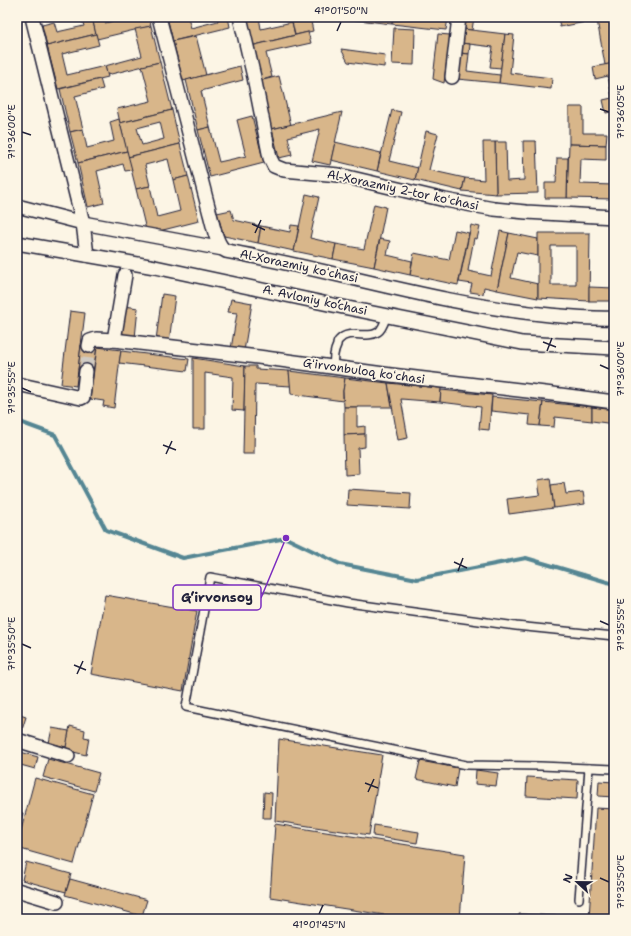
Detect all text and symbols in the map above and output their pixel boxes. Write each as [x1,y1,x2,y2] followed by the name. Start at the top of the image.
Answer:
[314,4,368,17] text: 41°01'50"N
[614,85,627,139] text: 71°36'05"E
[5,104,18,160] text: 71°36'00"E
[326,166,480,214] street label: Al-Xorazmiy 2-tor koʻchasi
[238,246,360,286] street label: Al-Xorazmiy koʻchasi
[261,281,369,319] street label: A. Avloniy ko‘chasi
[614,341,627,397] text: 71°36'00"E
[302,354,426,388] street label: Gʻirvonbuloq koʻchasi
[5,361,18,415] text: 71°35'55"E
[173,585,261,610] callout: G‘irvonsoy
[181,589,253,606] text: G‘irvonsoy
[614,598,627,652] text: 71°35'55"E
[5,617,18,671] text: 71°35'50"E
[614,855,627,909] text: 71°35'50"E
[557,862,597,902] north arrow
[560,871,577,885] text: N
[292,918,346,931] text: 41°01'45"N

